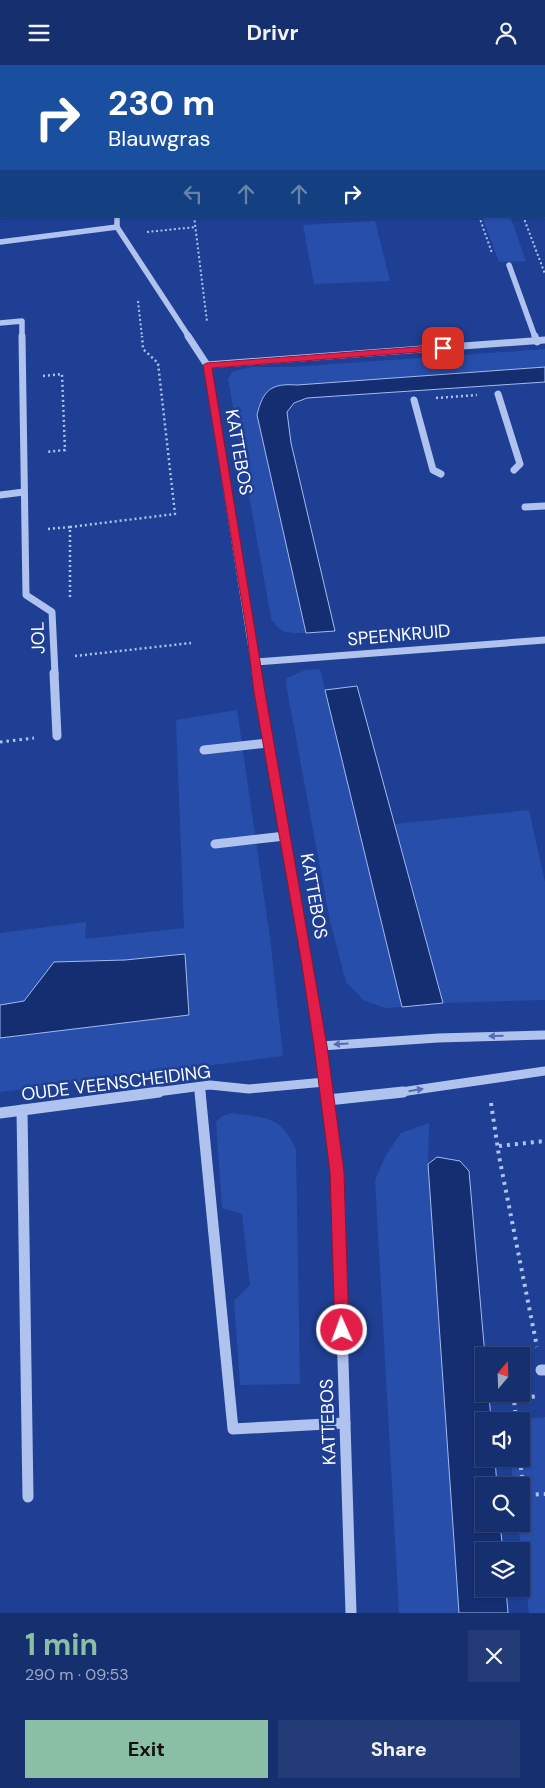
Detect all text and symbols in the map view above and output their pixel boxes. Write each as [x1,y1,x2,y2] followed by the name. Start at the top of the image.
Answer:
[246,18,299,47] text: Drivr
[25,19,53,47] icon: menu
[492,19,520,47] icon: person
[108,80,215,126] text: 230 m
[25,85,90,150] icon: right
[108,124,211,153] text: Blauwgras
[179,180,207,208] icon: left
[232,180,260,208] icon: ahead
[285,180,313,208] icon: ahead
[338,180,366,208] icon: right
[422,327,464,369] pin
[429,334,457,362] icon: arrive
[220,407,258,497] street label: KATTEBOS
[347,619,451,651] street label: SPEENKRUID
[25,621,51,655] street label: JOL
[295,851,333,941] street label: KATTEBOS
[488,1032,504,1040] one-way arrow
[333,1041,349,1049] one-way arrow
[20,1059,212,1107] street label: OUDE VEENSCHEIDING
[409,1086,425,1094] one-way arrow
[315,1303,367,1355] position arrow
[475,1347,530,1403] north arrow
[475,1347,530,1597] map controls
[314,1378,342,1466] street label: KATTEBOS
[475,1412,530,1467] button: sound
[475,1477,530,1532] button: search
[475,1542,530,1597] button: layers
[25,1625,98,1664] text: 1 min
[468,1630,520,1682] button: close
[25,1664,129,1685] text: 290 m · 09:53
[25,1720,268,1778] button: Exit
[278,1720,520,1778] button: Share

